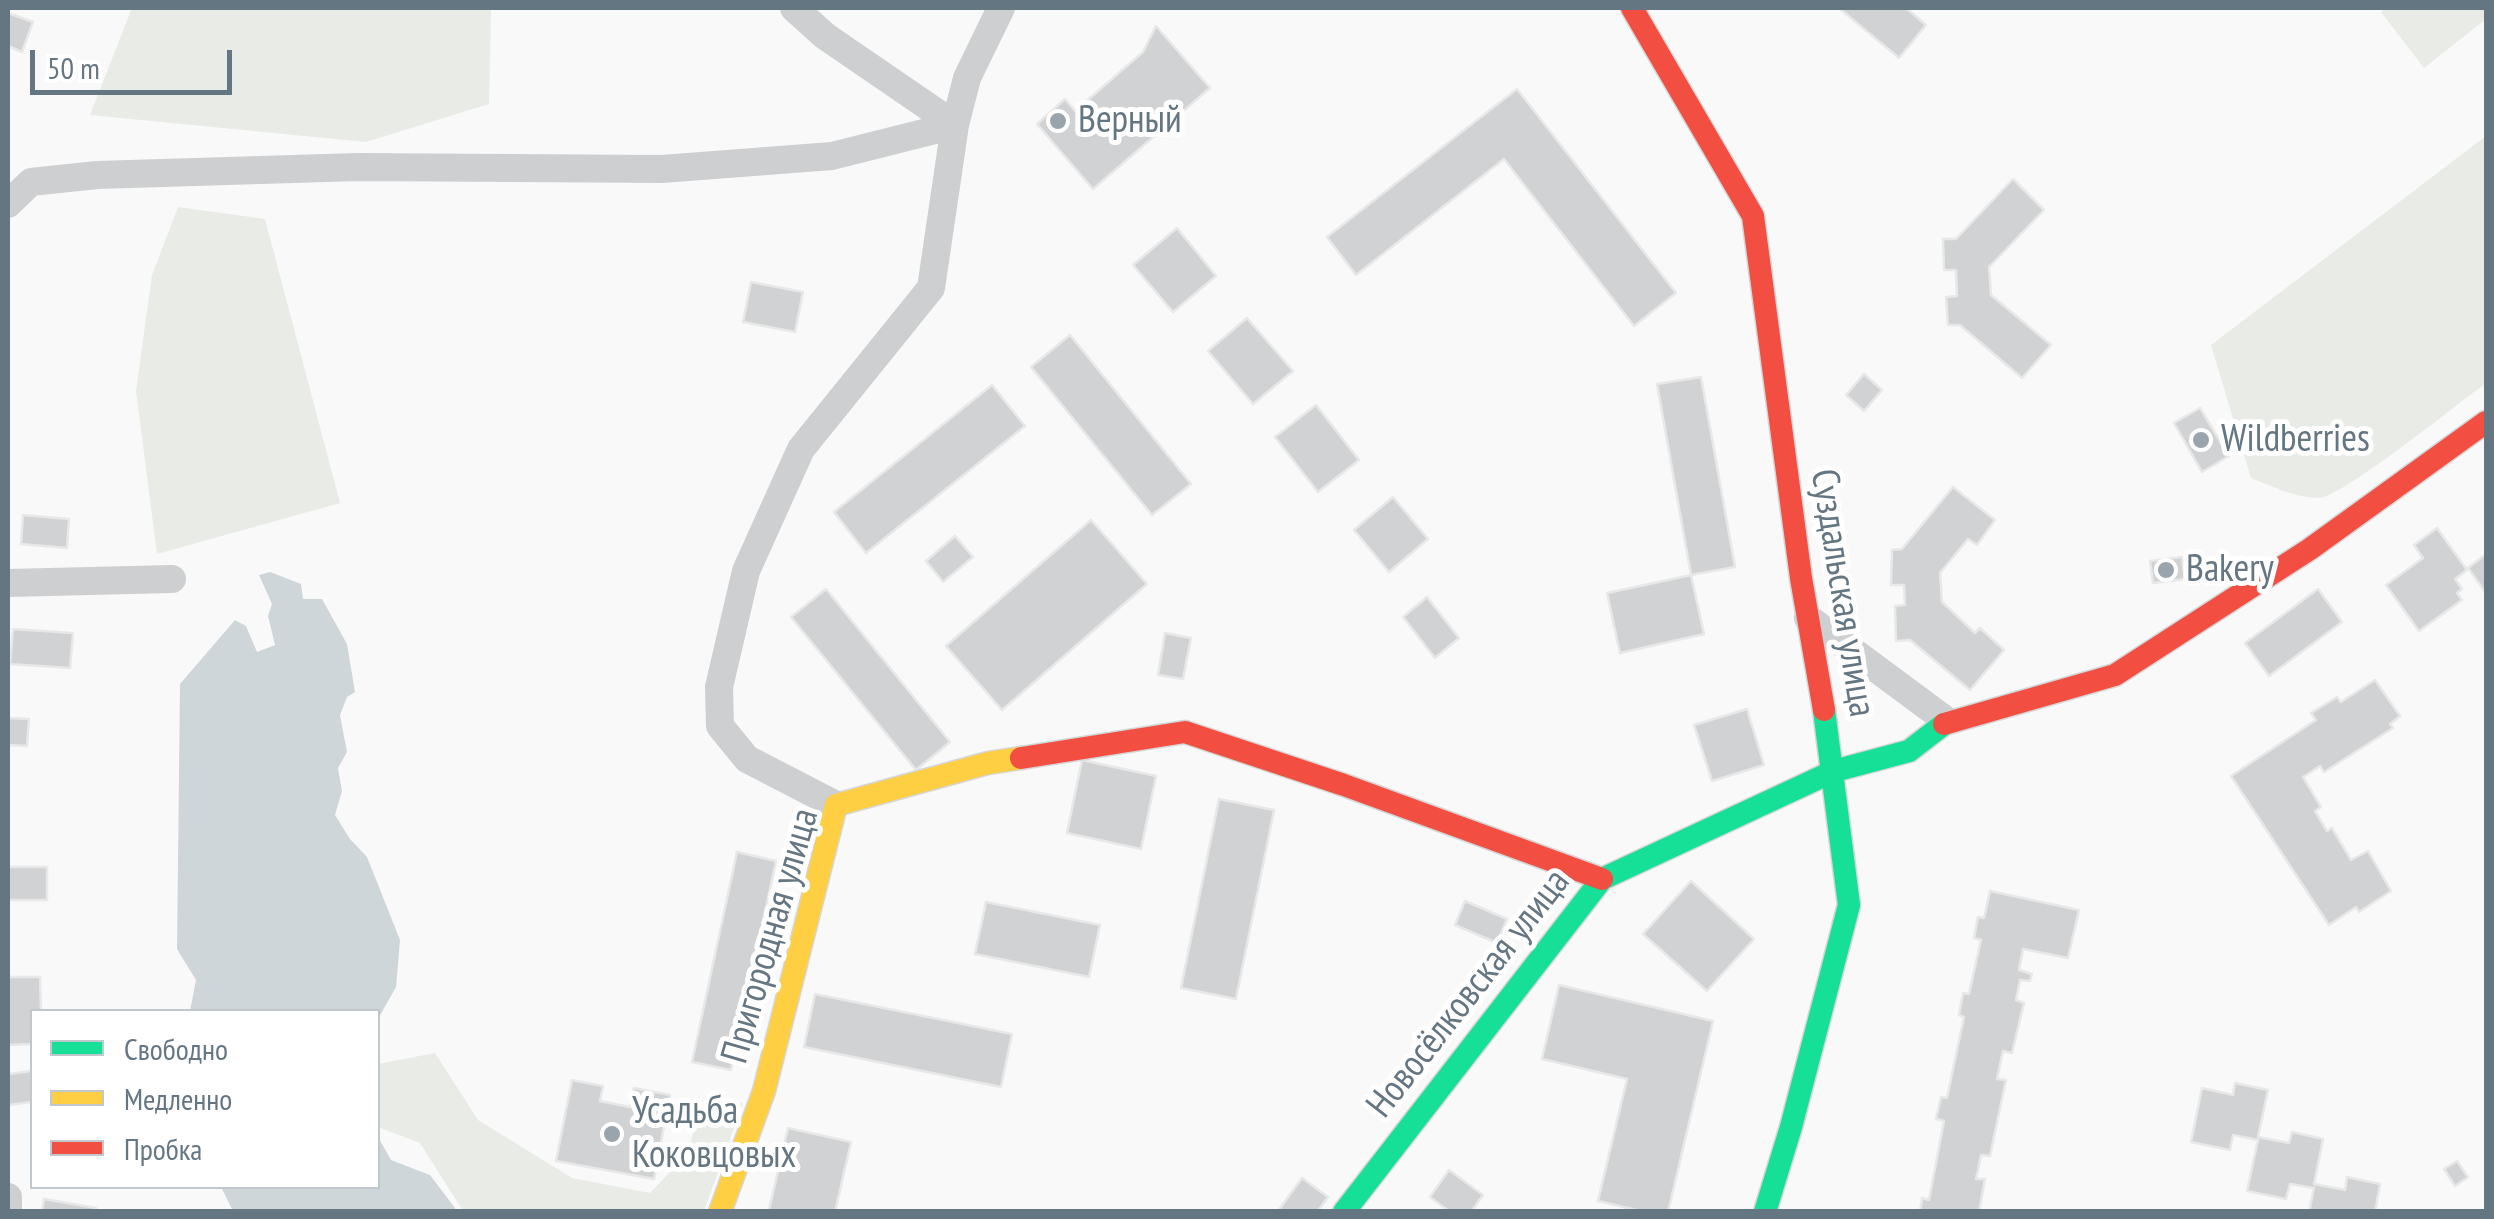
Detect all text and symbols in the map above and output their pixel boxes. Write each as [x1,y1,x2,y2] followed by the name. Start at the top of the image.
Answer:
[35,30,238,92] scale bar
[47,48,100,87] text: 50 m
[1078,98,1182,144] place label: Верный
[1047,110,1069,132] marker: Верный
[2221,417,2370,463] place label: Wildberries
[2190,429,2212,451] marker: Wildberries
[1800,466,1884,720] street label: Суздальская улица
[2186,547,2274,593] place label: Bakery
[2155,559,2177,581] marker: Bakery
[713,804,829,1068] street label: Пригородная улица
[1358,861,1580,1127] street label: Новосёлковская улица
[30,1009,380,1189] legend
[124,1029,228,1068] text: Свободно
[124,1079,232,1118] text: Медленно
[632,1089,796,1178] place label: Усадьба Коковцовых
[601,1123,623,1145] marker: Усадьба Коковцовых
[124,1129,202,1168] text: Пробка

